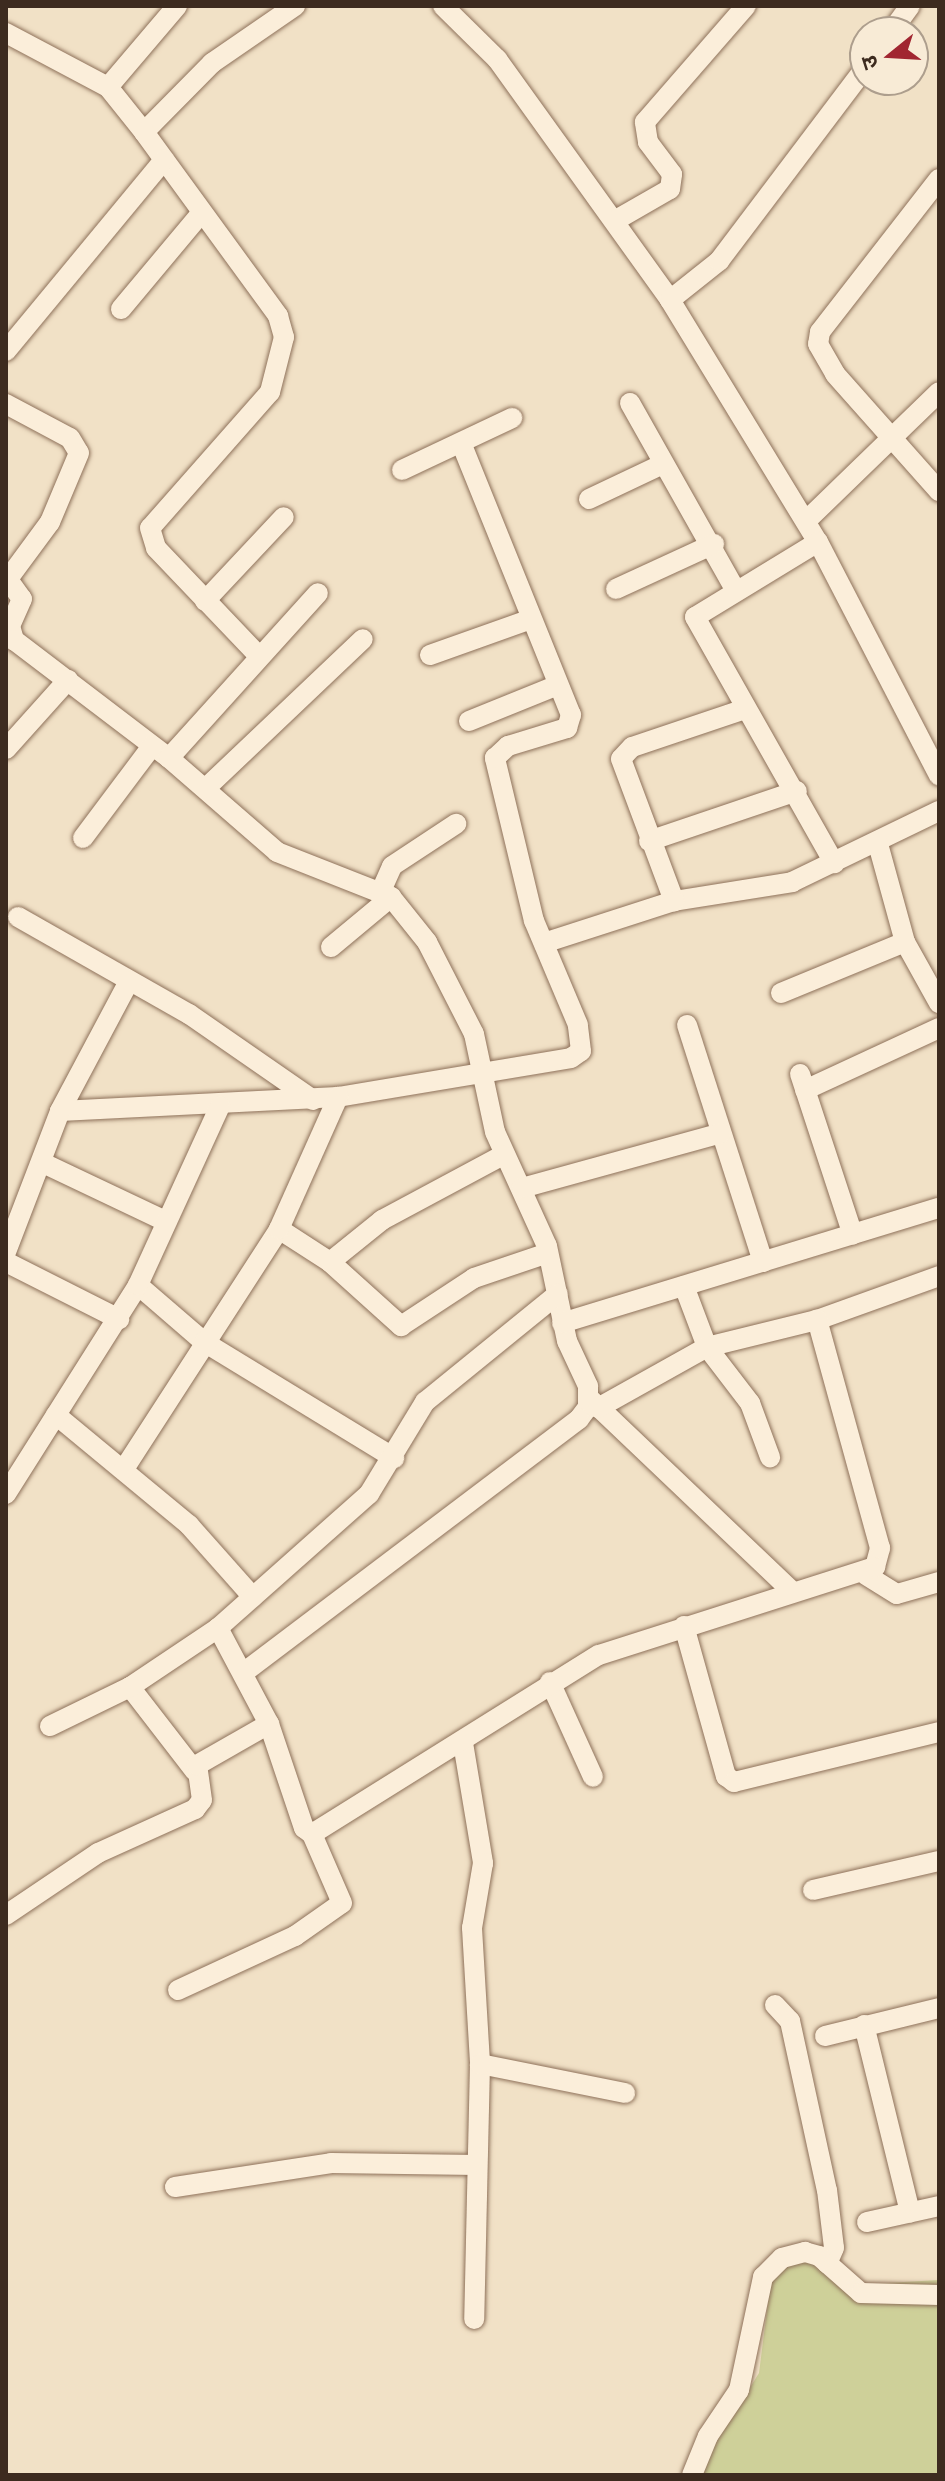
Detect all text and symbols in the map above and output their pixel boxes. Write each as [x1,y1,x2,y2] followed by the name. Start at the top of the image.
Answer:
[849,16,929,96] north arrow
[850,52,885,74] text: उ

